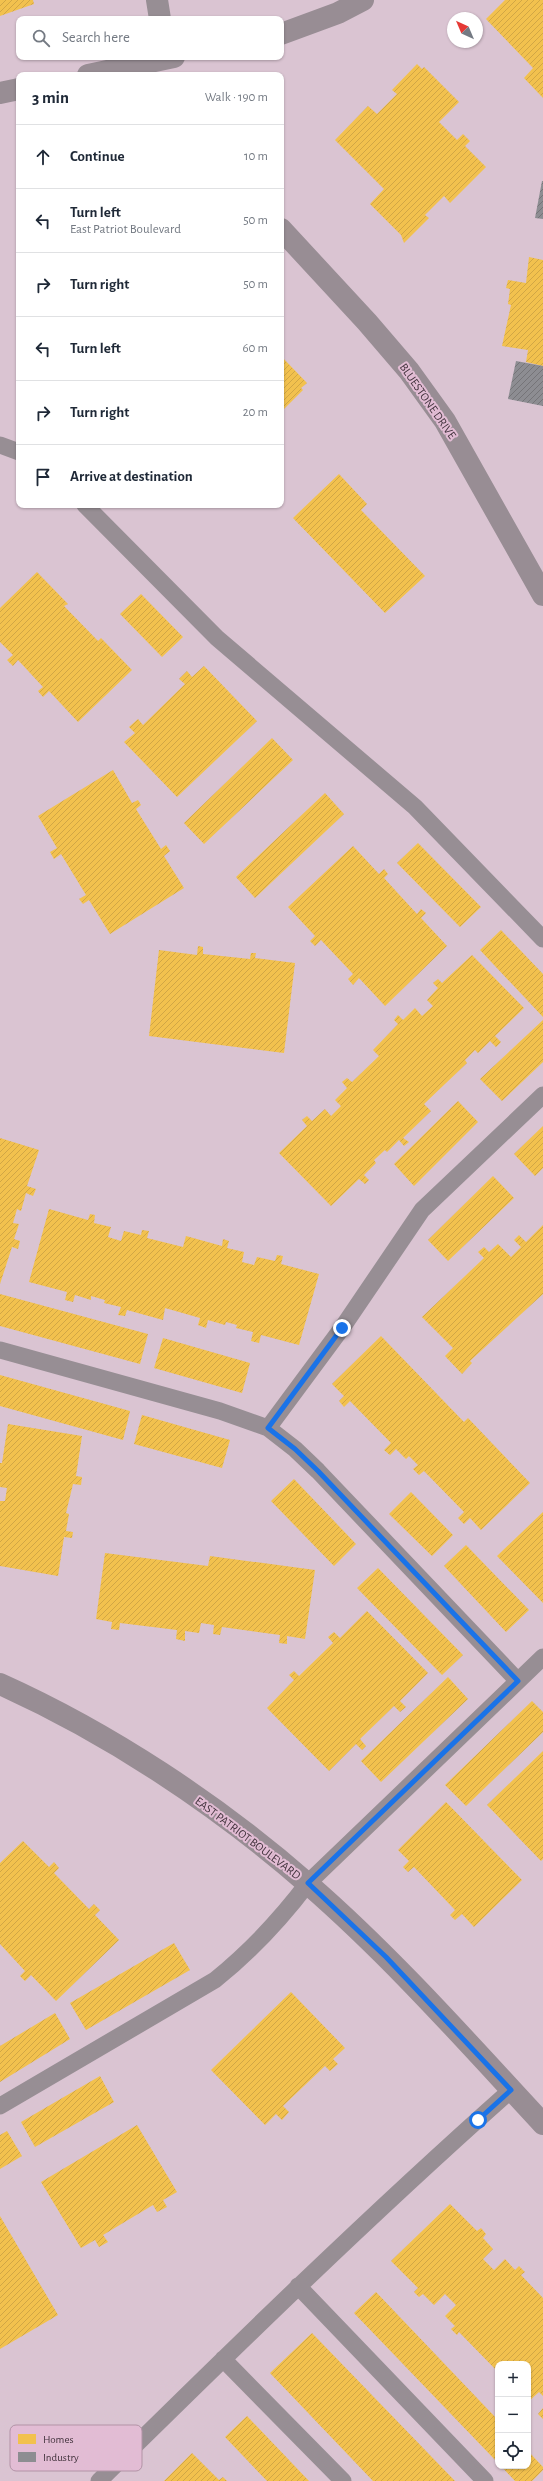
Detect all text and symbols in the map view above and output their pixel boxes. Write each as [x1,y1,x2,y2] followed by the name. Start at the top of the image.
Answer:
[447,12,483,48] north arrow
[16,16,284,60] search box
[30,27,52,49] icon: search
[62,30,130,45] text: Search here
[32,89,69,106] text: 3 min
[205,91,268,104] text: Walk · 190 m
[32,146,54,168] icon: ahead
[70,149,125,164] text: Continue
[244,150,268,163] text: 10 m
[70,205,121,220] text: Turn left
[32,210,54,232] icon: left
[243,214,268,227] text: 50 m
[70,223,181,236] text: East Patriot Boulevard
[32,274,54,296] icon: right
[70,277,129,292] text: Turn right
[243,278,268,291] text: 50 m
[32,338,54,360] icon: left
[70,341,121,356] text: Turn left
[242,342,268,355] text: 60 m
[398,361,459,441] street label: BLUESTONE DRIVE
[32,402,54,424] icon: right
[70,405,129,420] text: Turn right
[243,406,268,419] text: 20 m
[32,466,54,488] icon: arrive
[70,469,193,484] text: Arrive at destination
[333,1319,351,1337] route end
[193,1794,303,1882] street label: EAST PATRIOT BOULEVARD
[469,2111,487,2129] route start
[495,2361,531,2469] map controls
[495,2361,531,2397] button: +
[495,2397,531,2433] button: −
[10,2425,142,2471] legend
[495,2433,531,2469] button: locate
[43,2434,74,2445] text: Homes
[43,2452,79,2463] text: Industry

